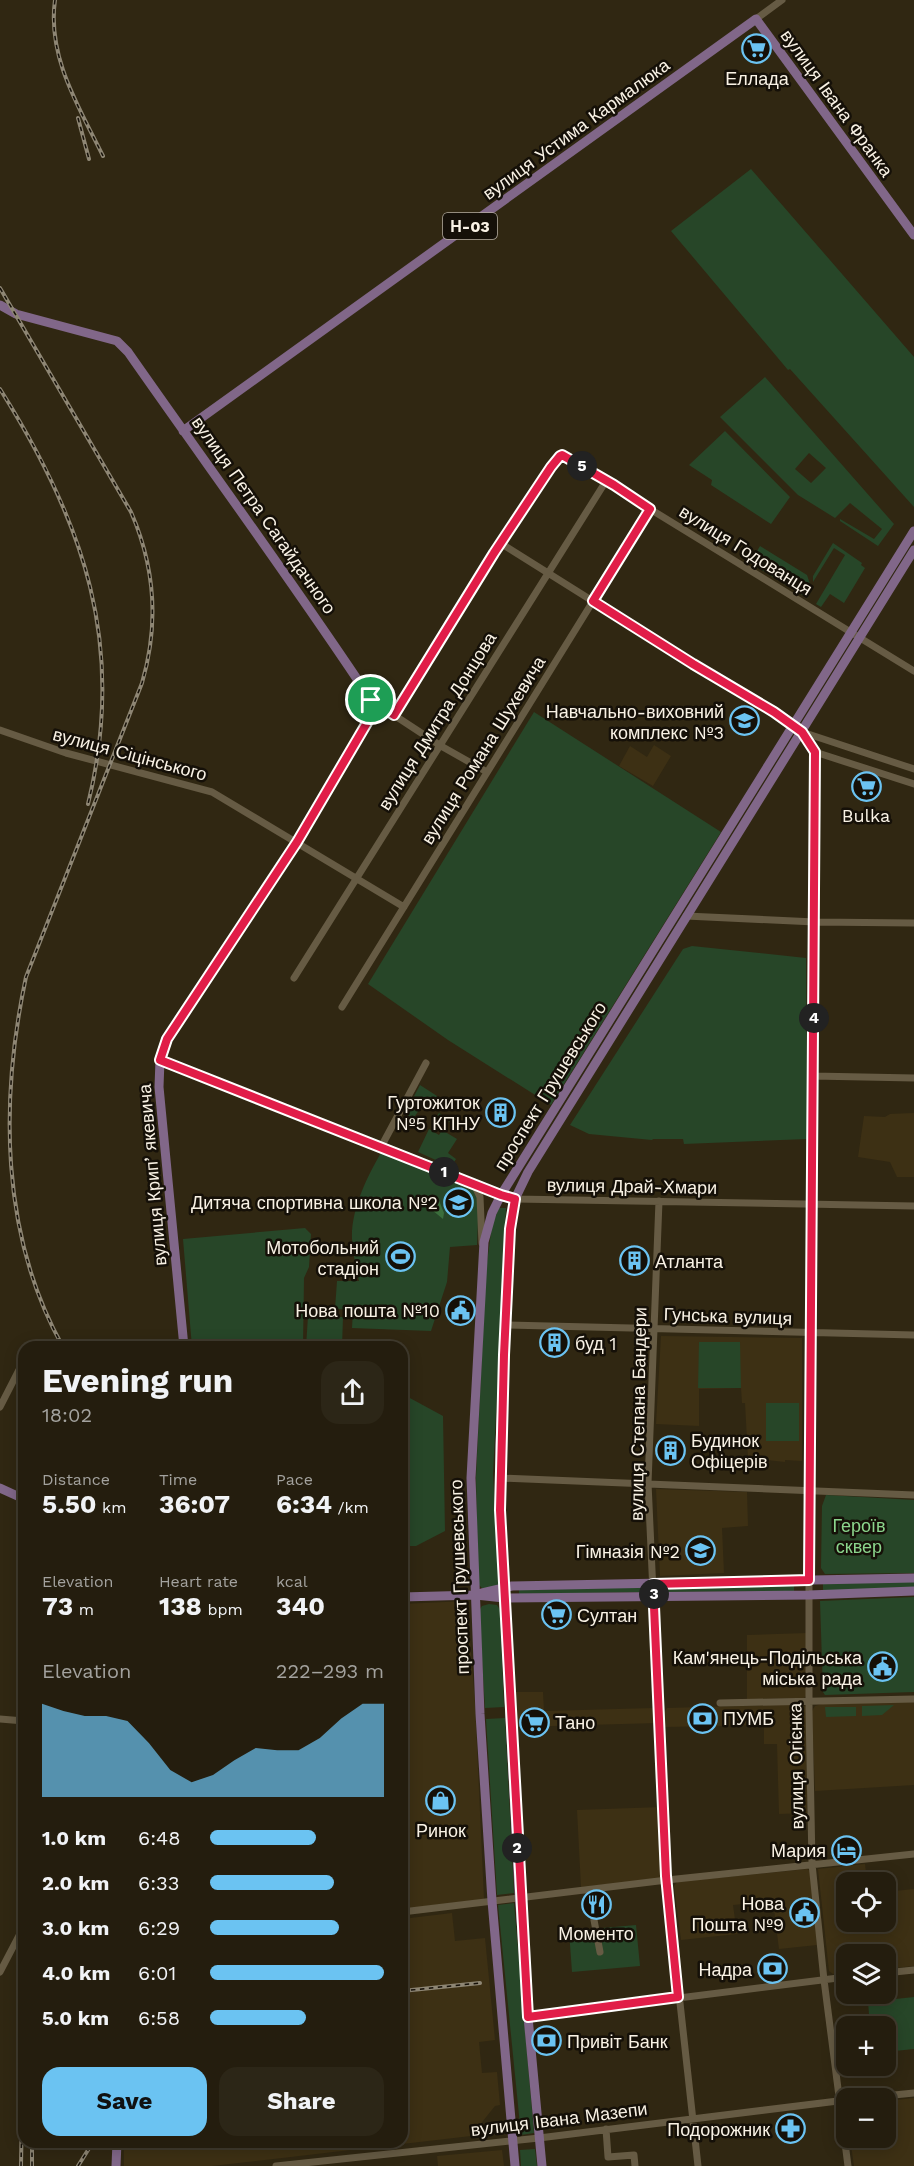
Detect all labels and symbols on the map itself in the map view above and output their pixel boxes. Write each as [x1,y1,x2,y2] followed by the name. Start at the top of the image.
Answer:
[777,25,898,182] street label: вулиця Івана Франка
[741,33,773,65] supermarket icon: Еллада
[479,54,674,204] street label: вулиця Устима Кармалюка
[725,68,790,89] place label: Еллада
[443,213,497,239] road number: Н-03
[188,412,340,618] street label: вулиця Петра Сагайдачного
[567,451,597,481] pin: 5
[676,501,816,599] street label: вулиця Годованця
[374,628,501,814] street label: вулиця Дмитра Донцова
[416,651,550,848] street label: вулиця Романа Шухевича
[345,674,396,725] pin
[546,701,724,743] place label: Навчально-виховний комплекс №3
[729,705,761,737] school or university icon: Навчально-виховний комплекс №3
[51,723,209,785] street label: вулиця Сіцінського
[850,770,882,802] supermarket icon: Bulka
[842,805,890,826] place label: Bulka
[489,998,611,1174] street label: проспект Грушевського
[799,1003,829,1033] pin: 4
[134,1082,170,1267] street label: вулиця Крипʼякевича
[387,1092,481,1134] place label: Гуртожиток №5 КПНУ
[485,1096,517,1128] building icon: Гуртожиток №5 КПНУ
[429,1157,459,1187] pin: 1
[547,1174,717,1198] street label: вулиця Драй-Хмари
[443,1186,475,1218] school or university icon: Дитяча спортивна школа №2
[191,1192,438,1213] place label: Дитяча спортивна школа №2
[266,1237,379,1279] place label: Мотобольний стадіон
[384,1241,416,1273] sports icon: Мотобольний стадіон
[618,1245,650,1277] building icon: Атланта
[655,1251,724,1272] place label: Атланта
[445,1294,477,1326] public building icon: Нова пошта №10
[295,1300,440,1321] place label: Нова пошта №10
[663,1303,793,1329] street label: Гунська вулиця
[626,1307,650,1521] street label: вулиця Степана Бандери
[538,1327,570,1359] building icon: буд 1
[575,1333,617,1354] place label: буд 1
[691,1430,768,1472] place label: Будинок Офіцерів
[654,1434,686,1466] building icon: Будинок Офіцерів
[445,1479,473,1675] street label: проспект Грушевського
[832,1515,886,1557] park label: Героїв сквер
[685,1535,717,1567] school or university icon: Гімназія №2
[576,1541,680,1562] place label: Гімназія №2
[639,1579,669,1609] pin: 3
[540,1599,572,1631] supermarket icon: Султан
[577,1605,637,1626] place label: Султан
[673,1647,863,1689] place label: Кам'янець-Подільська міська рада
[867,1651,899,1683] public building icon: Кам'янець-Подільська міська рада
[686,1702,718,1734] bank icon: ПУМБ
[784,1702,808,1829] street label: вулиця Огієнка
[518,1706,550,1738] supermarket icon: Тано
[723,1708,774,1729] place label: ПУМБ
[555,1712,595,1733] place label: Тано
[425,1785,457,1817] shop icon: Ринок
[416,1820,466,1841] place label: Ринок
[502,1833,532,1863] pin: 2
[831,1834,863,1866] hotel icon: Мария
[771,1840,826,1861] place label: Мария
[580,1888,612,1920] restaurant icon: Моменто
[692,1893,785,1935] place label: Нова Пошта №9
[789,1897,821,1929] public building icon: Нова Пошта №9
[558,1923,634,1944] place label: Моменто
[757,1953,789,1985] bank icon: Надра
[698,1959,753,1980] place label: Надра
[530,2025,562,2057] bank icon: Привіт Банк
[567,2031,668,2052] place label: Привіт Банк
[469,2098,649,2140] street label: вулиця Івана Мазепи
[775,2113,807,2145] pharmacy icon: Подорожник
[667,2119,770,2140] place label: Подорожник

